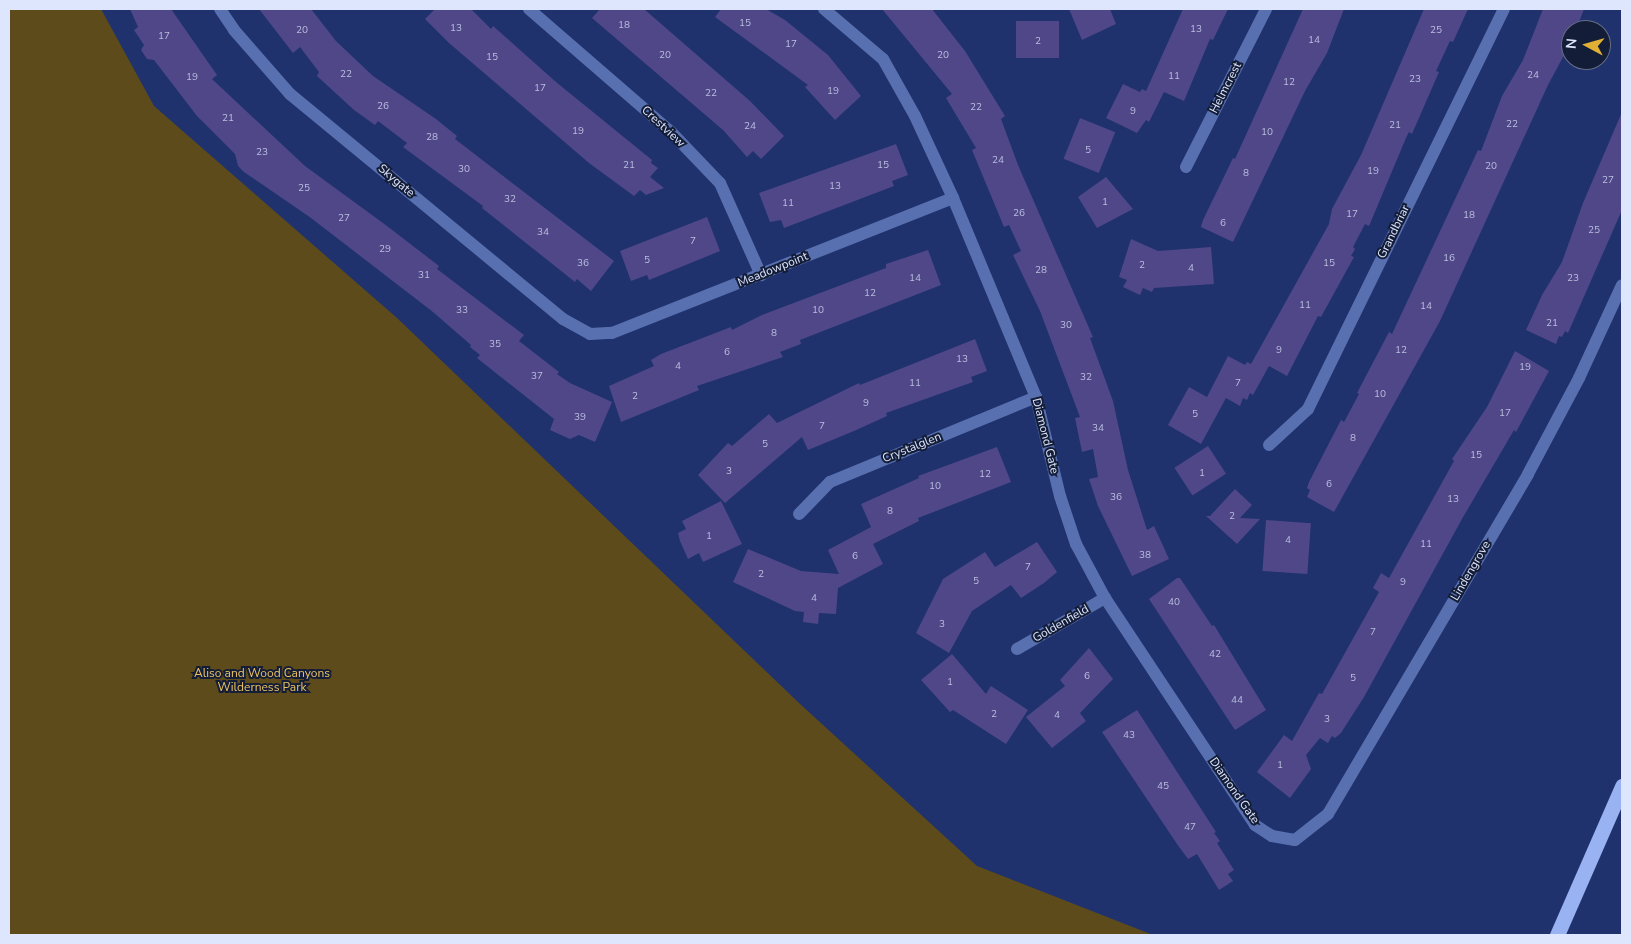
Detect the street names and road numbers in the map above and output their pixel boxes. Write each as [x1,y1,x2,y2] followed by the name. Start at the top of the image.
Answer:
[1207,60,1245,116] street label: Helmcrest
[638,103,688,151] street label: Crestview
[375,162,417,200] street label: Skygate
[1375,203,1413,261] street label: Grandbriar
[736,249,810,291] street label: Meadowpoint
[1029,397,1061,475] street label: Diamond Gate
[880,430,944,466] street label: Crystalglen
[1448,539,1494,603] street label: Lindengrove
[1030,602,1092,646] street label: Goldenfield
[1206,755,1262,827] street label: Diamond Gate

